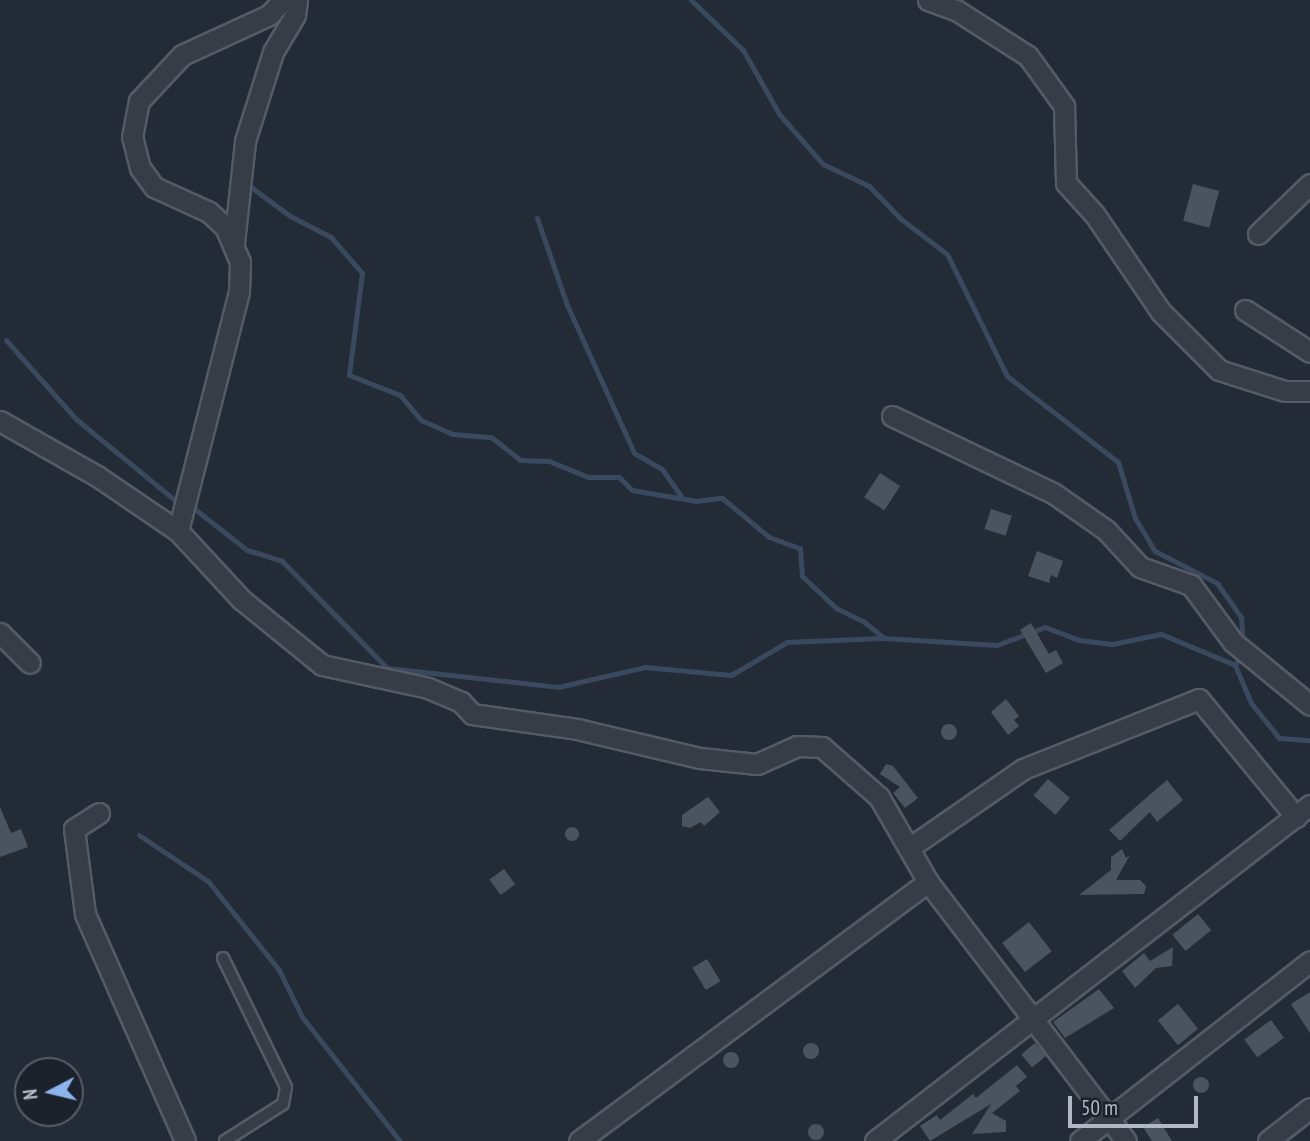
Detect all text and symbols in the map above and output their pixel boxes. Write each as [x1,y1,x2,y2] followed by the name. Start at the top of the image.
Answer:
[14,1057,84,1127] north arrow
[1072,1082,1202,1126] scale bar
[18,1088,43,1101] text: N
[1081,1094,1118,1121] text: 50 m

